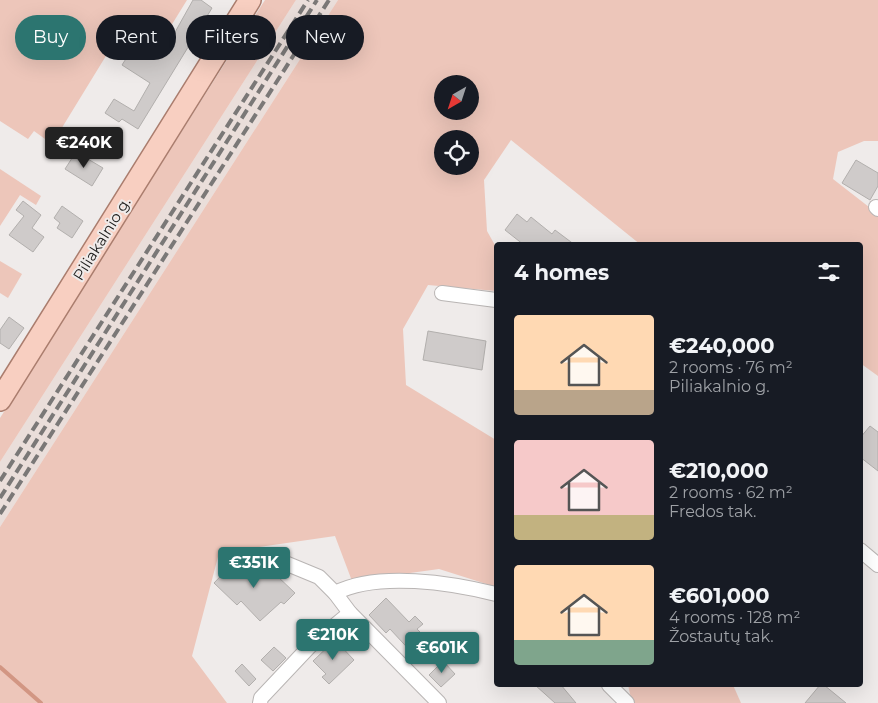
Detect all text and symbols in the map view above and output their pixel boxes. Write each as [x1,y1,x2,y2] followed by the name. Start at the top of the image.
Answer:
[15,15,86,60] chip: Buy
[96,15,176,60] chip: Rent
[186,15,276,60] chip: Filters
[286,15,364,60] chip: New
[434,75,479,120] north arrow
[434,75,479,175] map controls
[49,126,119,169] pin: €240K
[434,130,479,175] button: locate
[56,133,112,152] text: €240K
[69,194,135,284] street label: Piliakalnio g.
[815,258,843,286] icon: filters
[514,260,609,285] text: 4 homes
[669,333,775,358] text: €240,000
[554,335,614,395] icon: home
[669,358,793,377] text: 2 rooms · 76 m²
[669,377,770,396] text: Piliakalnio g.
[669,458,769,483] text: €210,000
[554,460,614,520] icon: home
[669,483,793,502] text: 2 rooms · 62 m²
[669,502,756,521] text: Fredos tak.
[219,546,289,589] pin: €351K
[229,553,279,572] text: €351K
[669,583,769,608] text: €601,000
[554,585,614,645] icon: home
[669,608,800,627] text: 4 rooms · 128 m²
[298,618,368,661] pin: €210K
[307,625,359,644] text: €210K
[669,627,774,646] text: Žostautų tak.
[407,632,477,674] pin: €601K
[416,638,468,657] text: €601K

